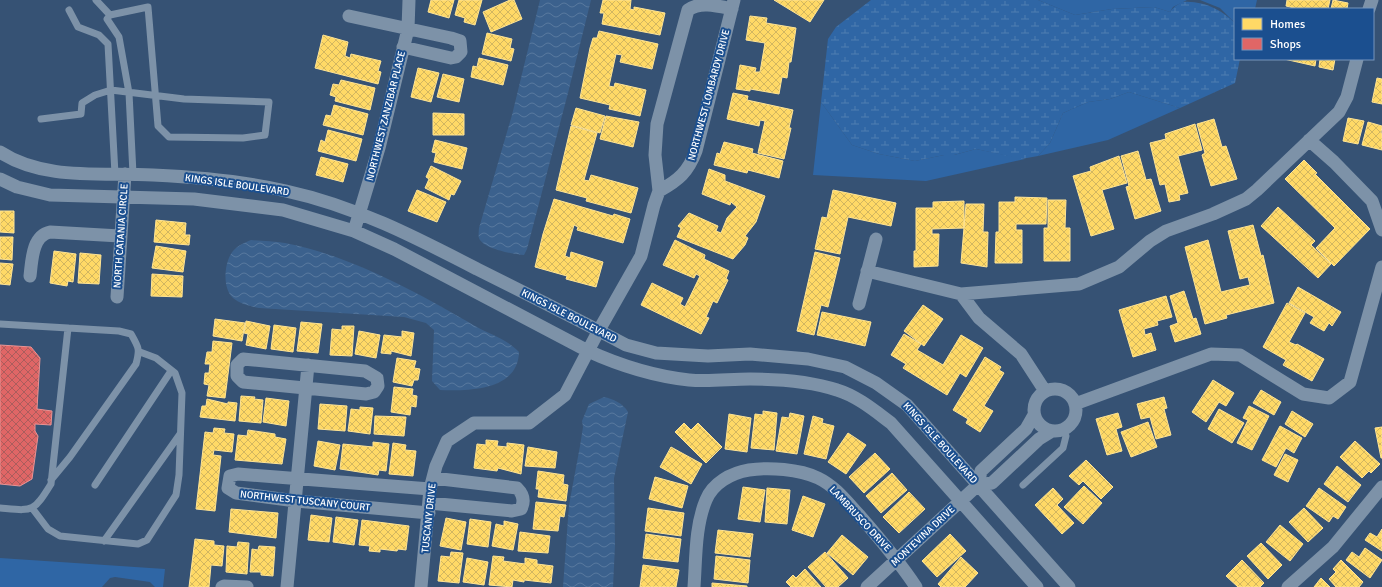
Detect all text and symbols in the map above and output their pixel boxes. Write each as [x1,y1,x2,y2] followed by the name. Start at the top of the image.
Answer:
[1234,8,1374,60] legend
[1270,17,1305,32] text: Homes
[686,28,732,162] street label: NORTHWEST LOMBARDY DRIVE
[1270,37,1301,52] text: Shops
[364,49,408,182] street label: NORTHWEST ZANZIBAR PLACE
[184,172,290,198] street label: KINGS ISLE BOULEVARD
[111,183,131,289] street label: NORTH CATANIA CIRCLE
[519,287,619,345] street label: KINGS ISLE BOULEVARD
[900,400,980,486] street label: KINGS ISLE BOULEVARD
[419,482,439,554] street label: TUSCANY DRIVE
[827,484,894,554] street label: LAMBRUSCO DRIVE
[239,488,371,514] street label: NORTHWEST TUSCANY COURT
[889,503,958,569] street label: MONTEVINA DRIVE

